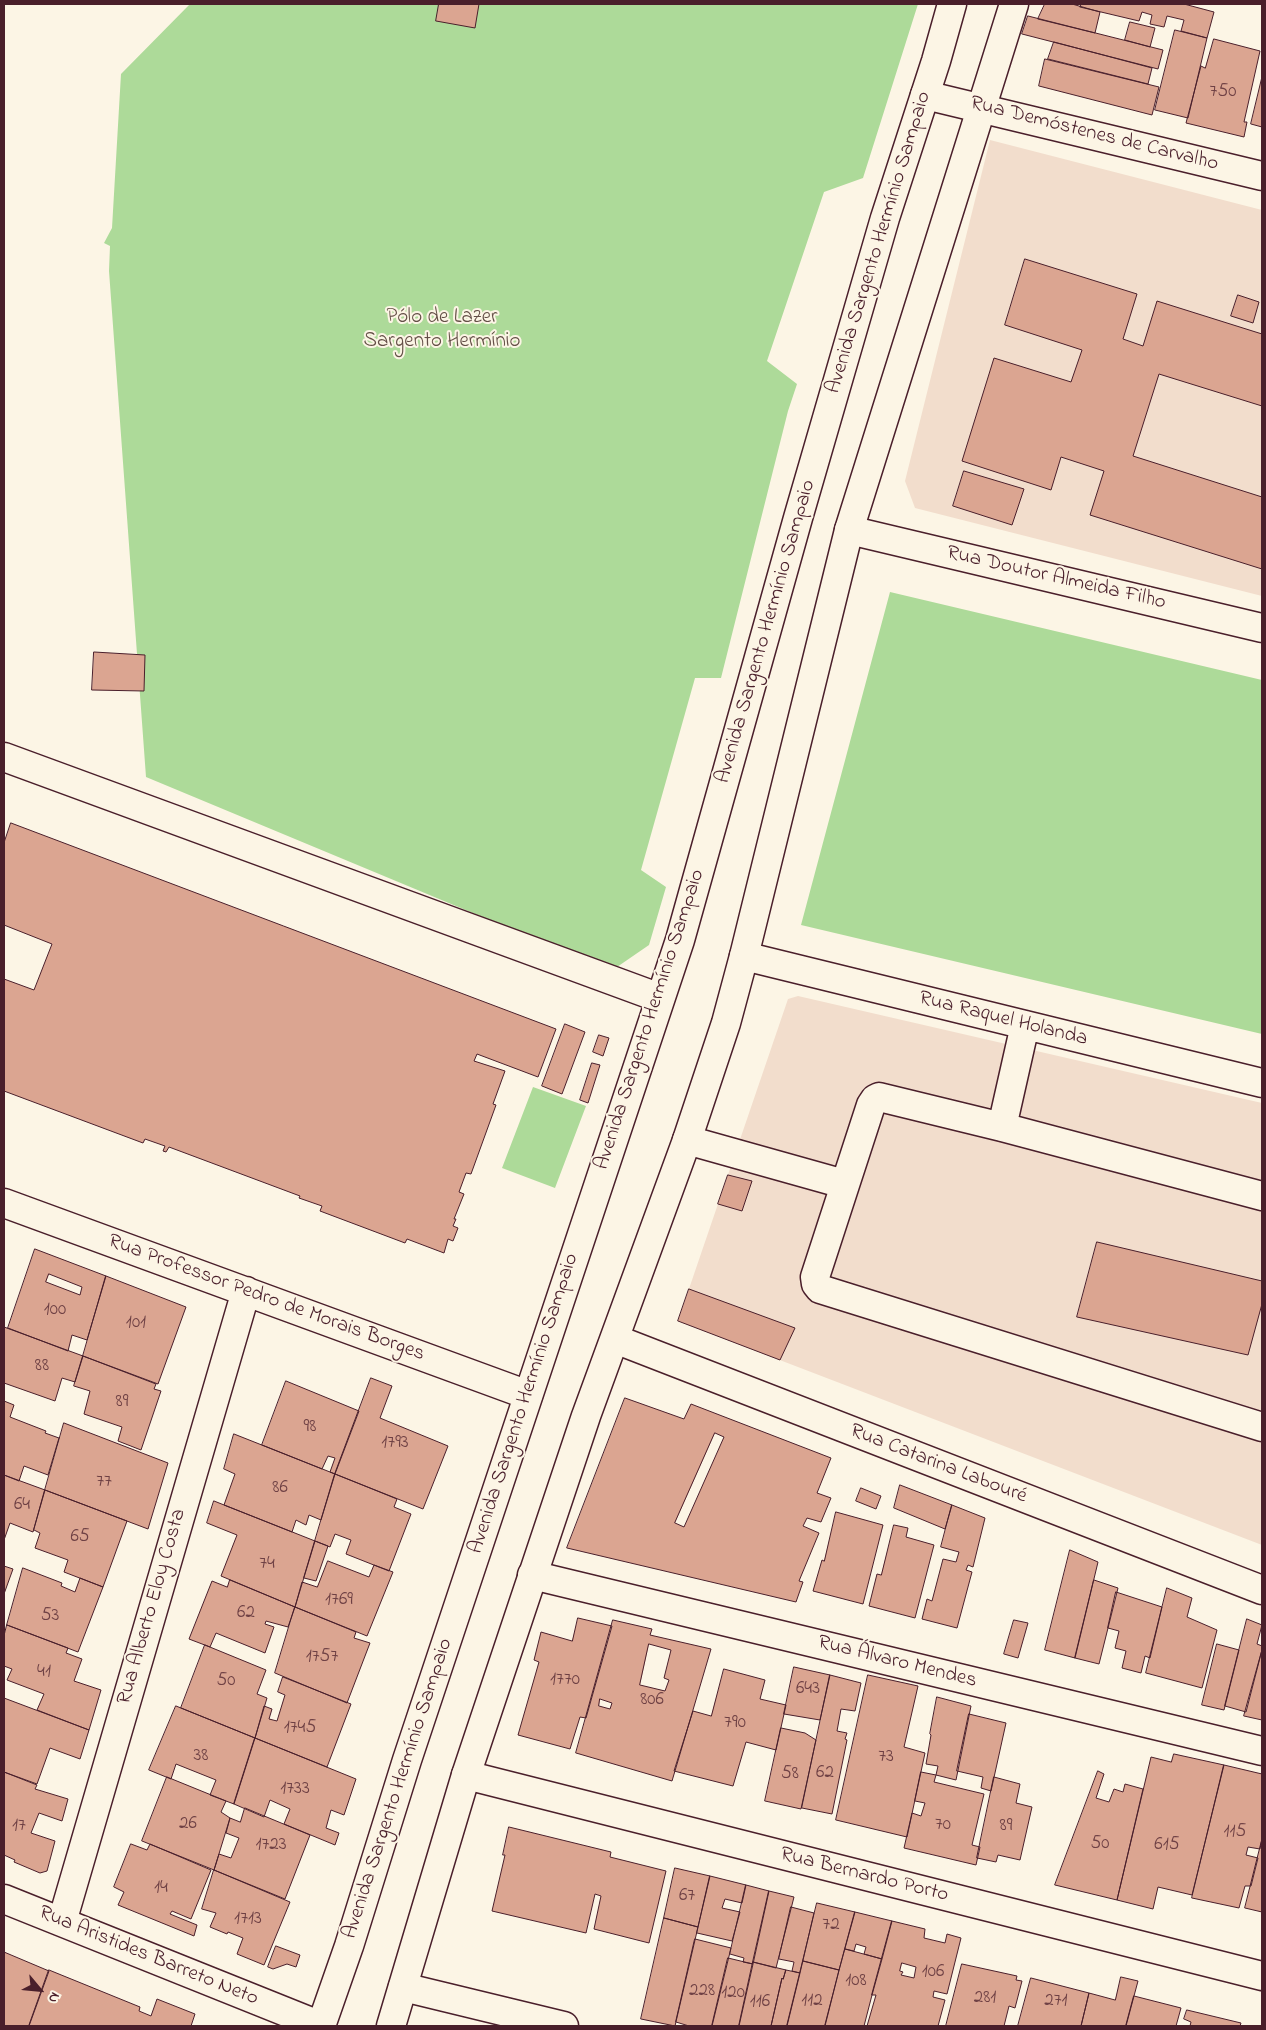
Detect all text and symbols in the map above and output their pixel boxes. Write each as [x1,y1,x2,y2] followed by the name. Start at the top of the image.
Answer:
[1210,82,1236,104] house number: 750
[822,89,938,397] street label: Avenida Sargento Hermínio Sampaio
[967,92,1221,178] street label: Rua Demóstenes de Carvalho
[363,306,521,356] park label: Pólo de Lazer Sargento Hermínio
[712,477,822,787] street label: Avenida Sargento Hermínio Sampaio
[944,541,1168,617] street label: Rua Doutor Almeida Filho
[590,867,712,1173] street label: Avenida Sargento Hermínio Sampaio
[916,987,1090,1053] street label: Rua Raquel Holanda
[104,1230,428,1368] street label: Rua Professor Pedro de Morais Borges
[464,1251,586,1557] street label: Avenida Sargento Hermínio Sampaio
[44,1300,66,1322] house number: 100
[126,1313,146,1335] house number: 101
[35,1356,49,1378] house number: 88
[116,1392,128,1414] house number: 89
[304,1417,316,1439] house number: 98
[846,1420,1030,1510] street label: Rua Catarina Labouré
[381,1433,409,1455] house number: 1793
[96,1472,112,1494] house number: 77
[272,1478,288,1500] house number: 86
[14,1495,30,1517] house number: 64
[113,1506,193,1708] street label: Rua Alberto Eloy Costa
[70,1527,90,1549] house number: 65
[259,1554,275,1576] house number: 74
[325,1590,353,1612] house number: 1769
[237,1603,255,1625] house number: 62
[41,1606,59,1628] house number: 53
[815,1631,979,1695] street label: Rua Álvaro Mendes
[338,1636,460,1942] street label: Avenida Sargento Hermínio Sampaio
[306,1647,338,1669] house number: 1757
[37,1662,51,1684] house number: 41
[550,1670,580,1692] house number: 1770
[216,1671,236,1693] house number: 50
[796,1679,820,1701] house number: 643
[640,1690,664,1712] house number: 806
[724,1713,746,1735] house number: 790
[284,1718,316,1740] house number: 1745
[194,1746,208,1768] house number: 38
[878,1747,894,1769] house number: 73
[816,1763,834,1785] house number: 62
[781,1764,799,1786] house number: 58
[280,1779,310,1801] house number: 1733
[179,1814,197,1836] house number: 26
[935,1815,951,1837] house number: 70
[12,1816,26,1838] house number: 17
[1000,1816,1012,1838] house number: 89
[1224,1822,1246,1844] house number: 115
[1090,1834,1110,1856] house number: 50
[255,1835,287,1857] house number: 1723
[1154,1835,1180,1857] house number: 615
[777,1843,951,1909] street label: Rua Bernardo Porto
[154,1878,168,1900] house number: 14
[679,1886,695,1908] house number: 67
[34,1901,262,2013] street label: Rua Aristides Barreto Neto
[234,1909,262,1931] house number: 1713
[822,1915,840,1937] house number: 72
[922,1962,944,1984] house number: 106
[15,1965,65,2015] north arrow
[845,1971,867,1993] house number: 108
[689,1981,715,2003] house number: 228
[721,1983,745,2005] house number: 120
[974,1988,996,2010] house number: 281
[801,1991,823,2013] house number: 112
[1044,1991,1068,2013] house number: 271
[750,1992,770,2014] house number: 116

